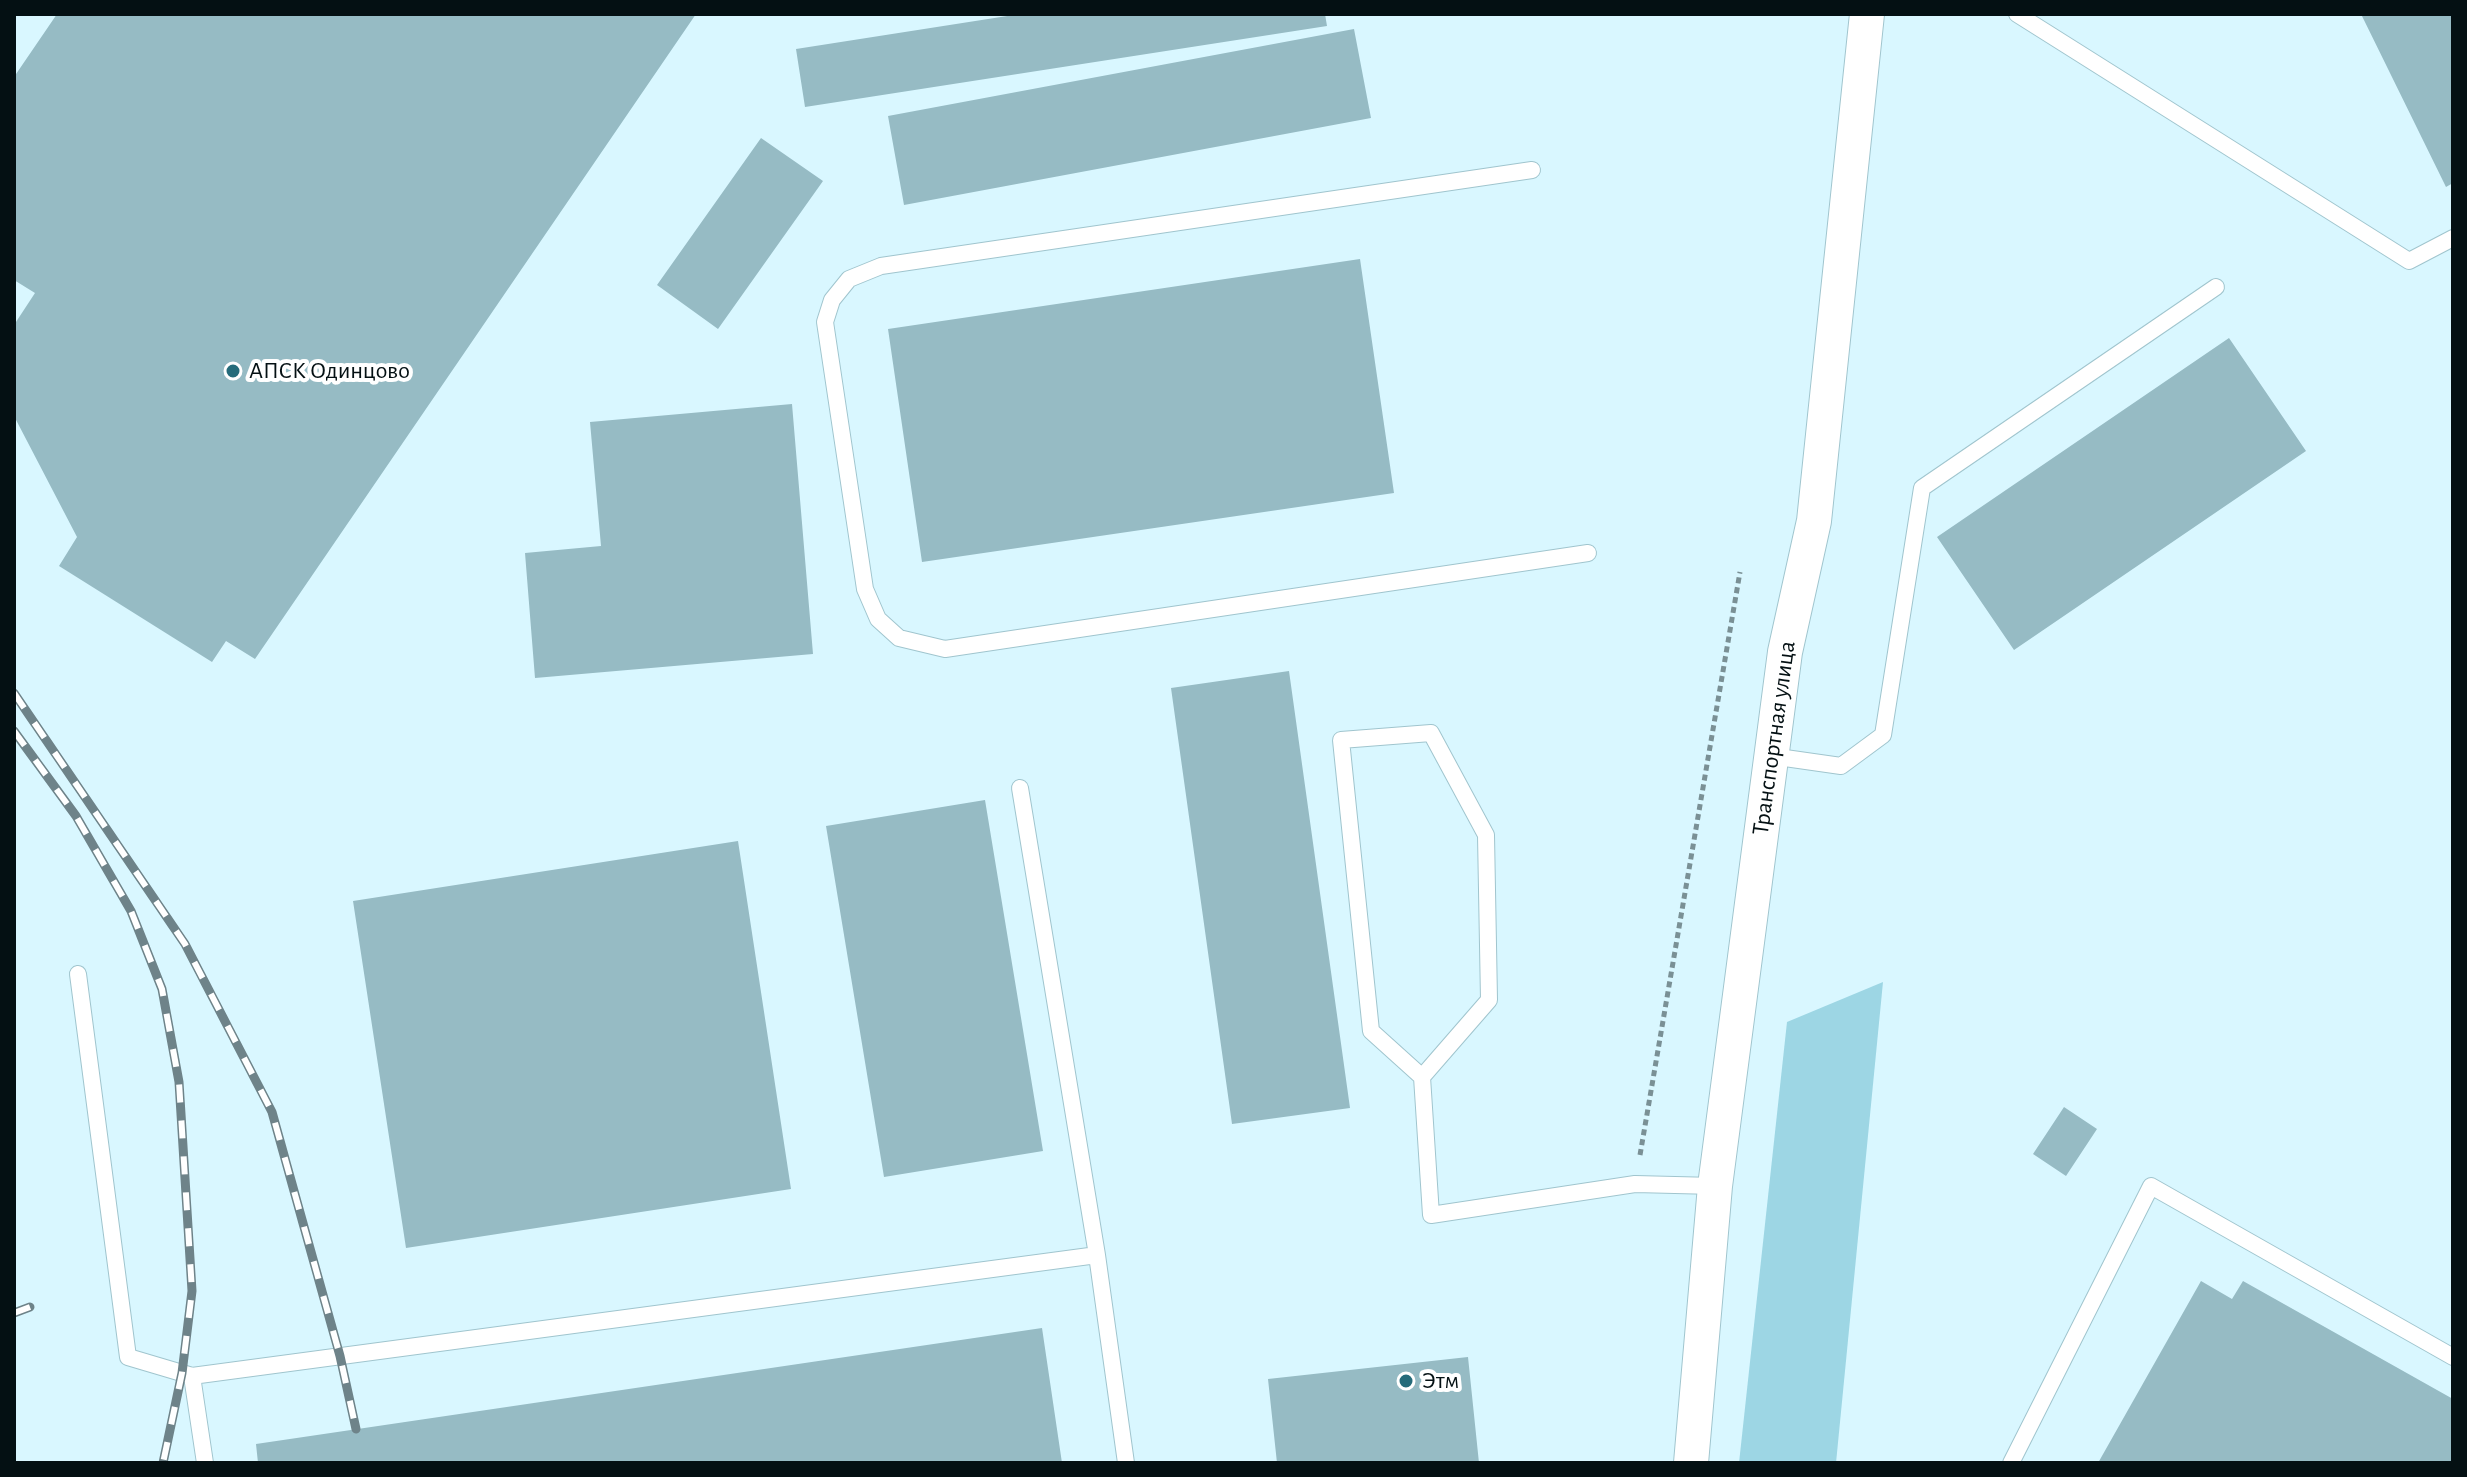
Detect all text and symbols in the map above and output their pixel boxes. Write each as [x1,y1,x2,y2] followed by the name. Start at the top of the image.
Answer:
[249,357,410,385] place label: АПСК Одинцово
[224,362,242,380] marker: АПСК Одинцово
[1746,639,1802,837] street label: Транспортная улица
[1422,1367,1459,1395] place label: Этм
[1397,1372,1415,1390] marker: Этм

